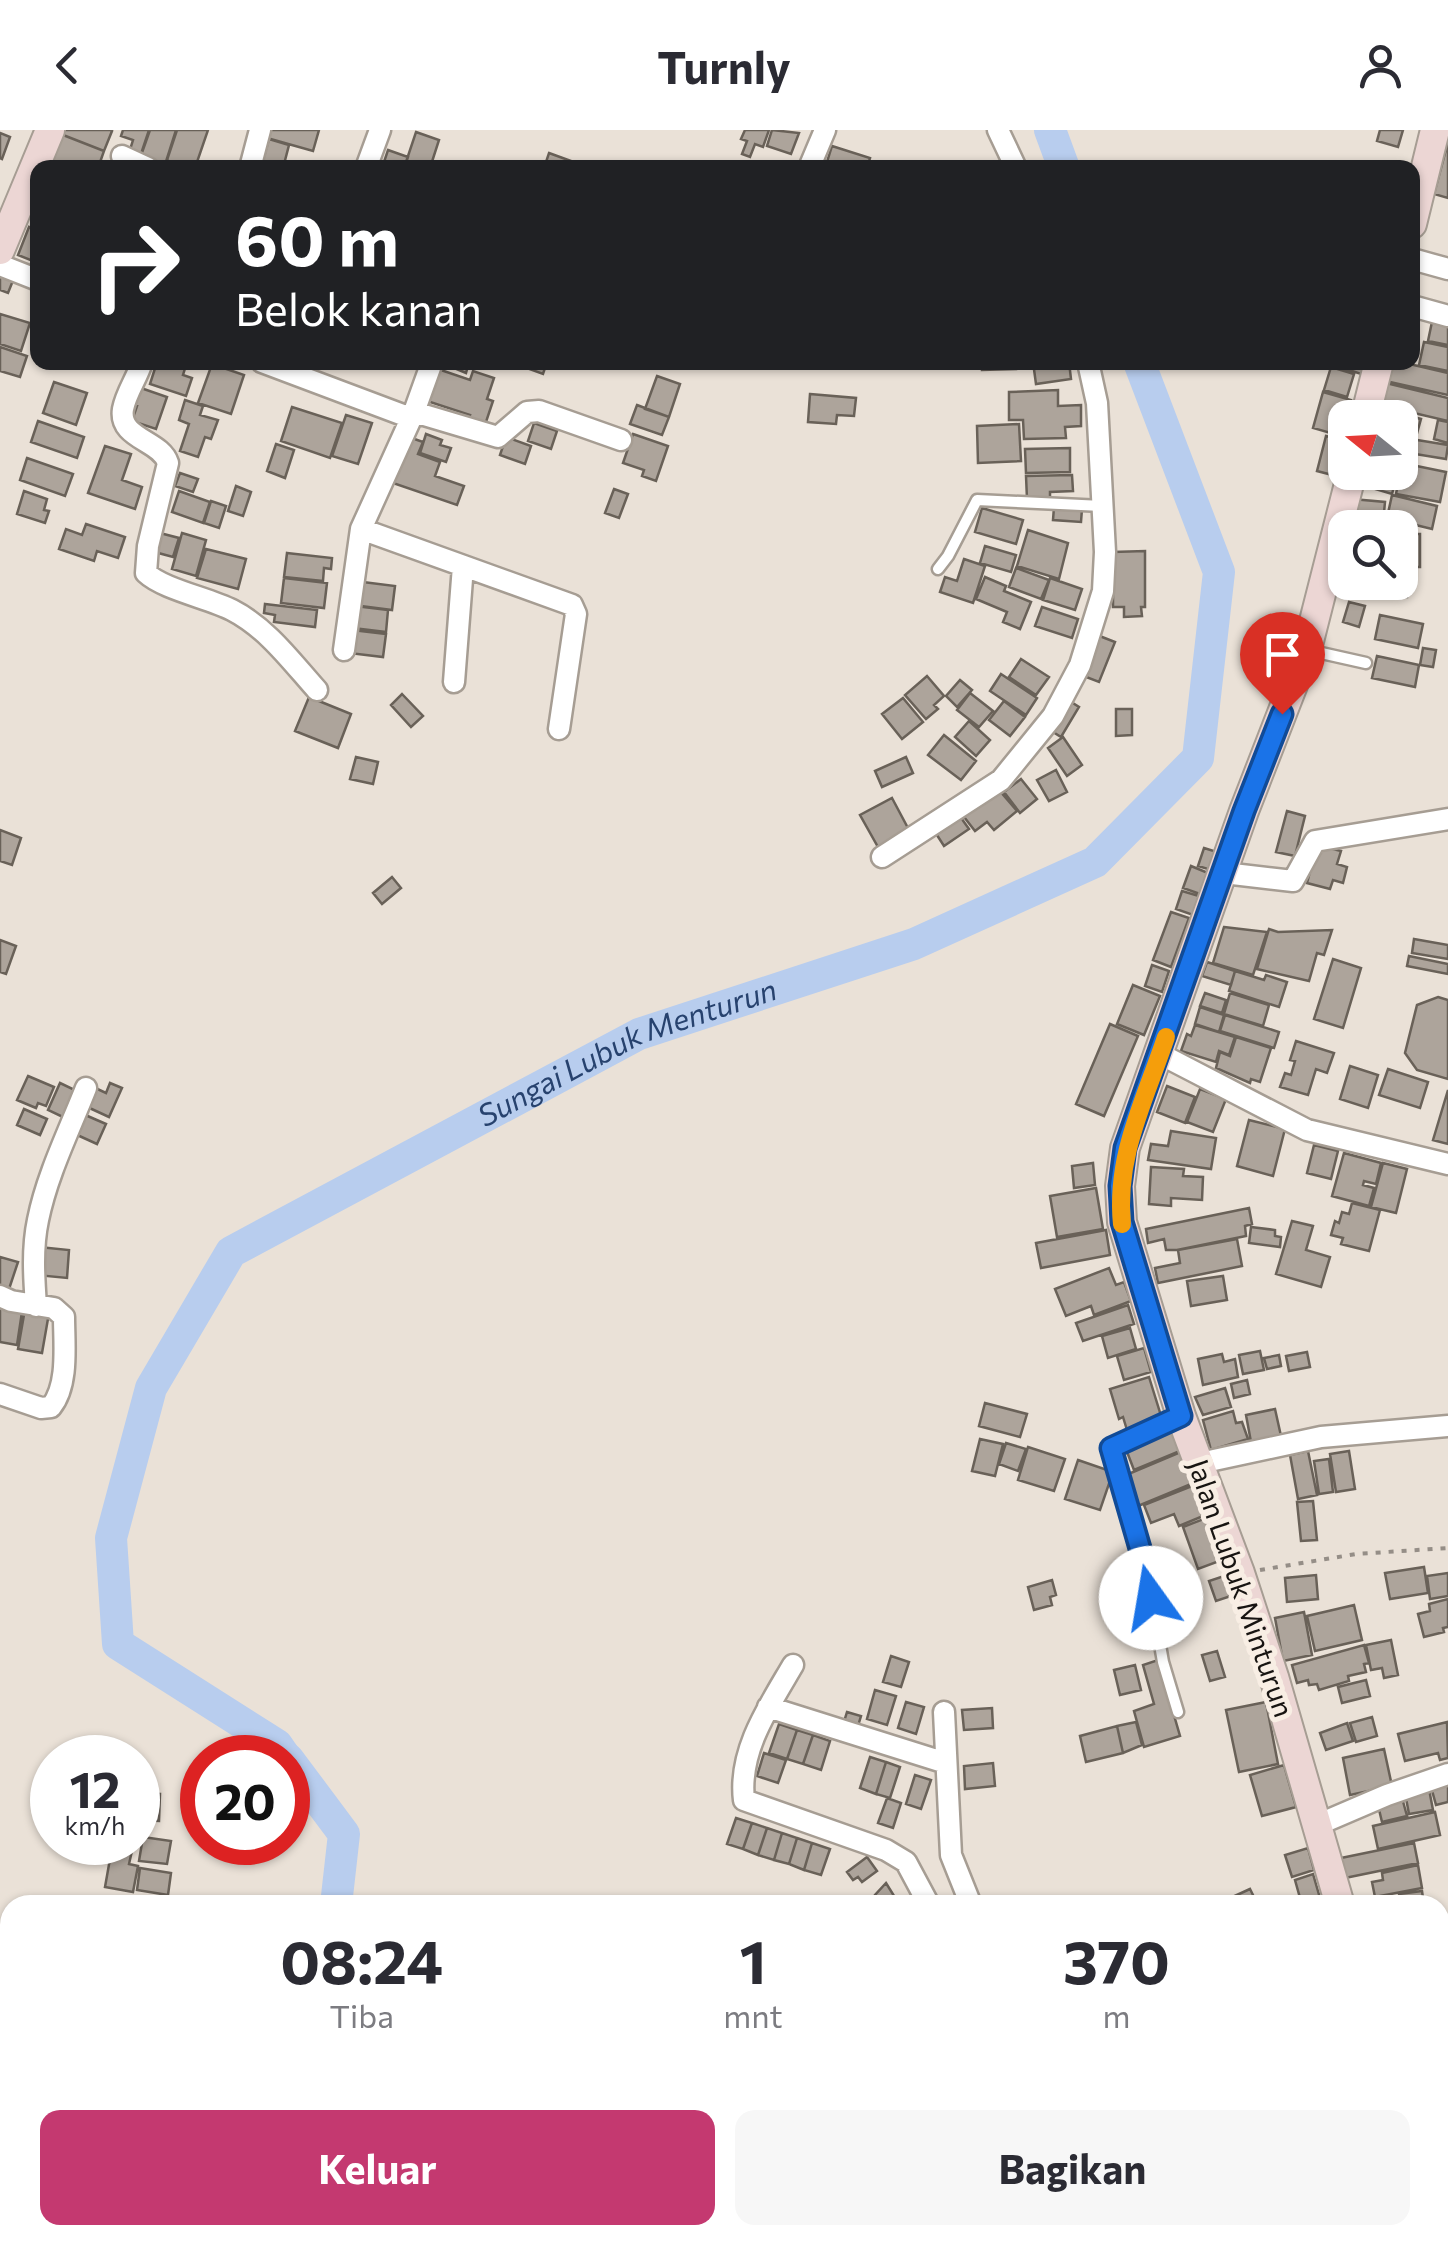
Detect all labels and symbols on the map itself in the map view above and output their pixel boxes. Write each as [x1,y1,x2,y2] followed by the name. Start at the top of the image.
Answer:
[1328,400,1418,490] north arrow
[1240,612,1325,715] pin
[470,969,781,1133] water label: Sungai Lubuk Menturun
[1182,1454,1302,1721] street label: Jalan Lubuk Minturun
[1099,1546,1203,1650] position arrow
[180,1735,310,1865] speed limit sign: 20

